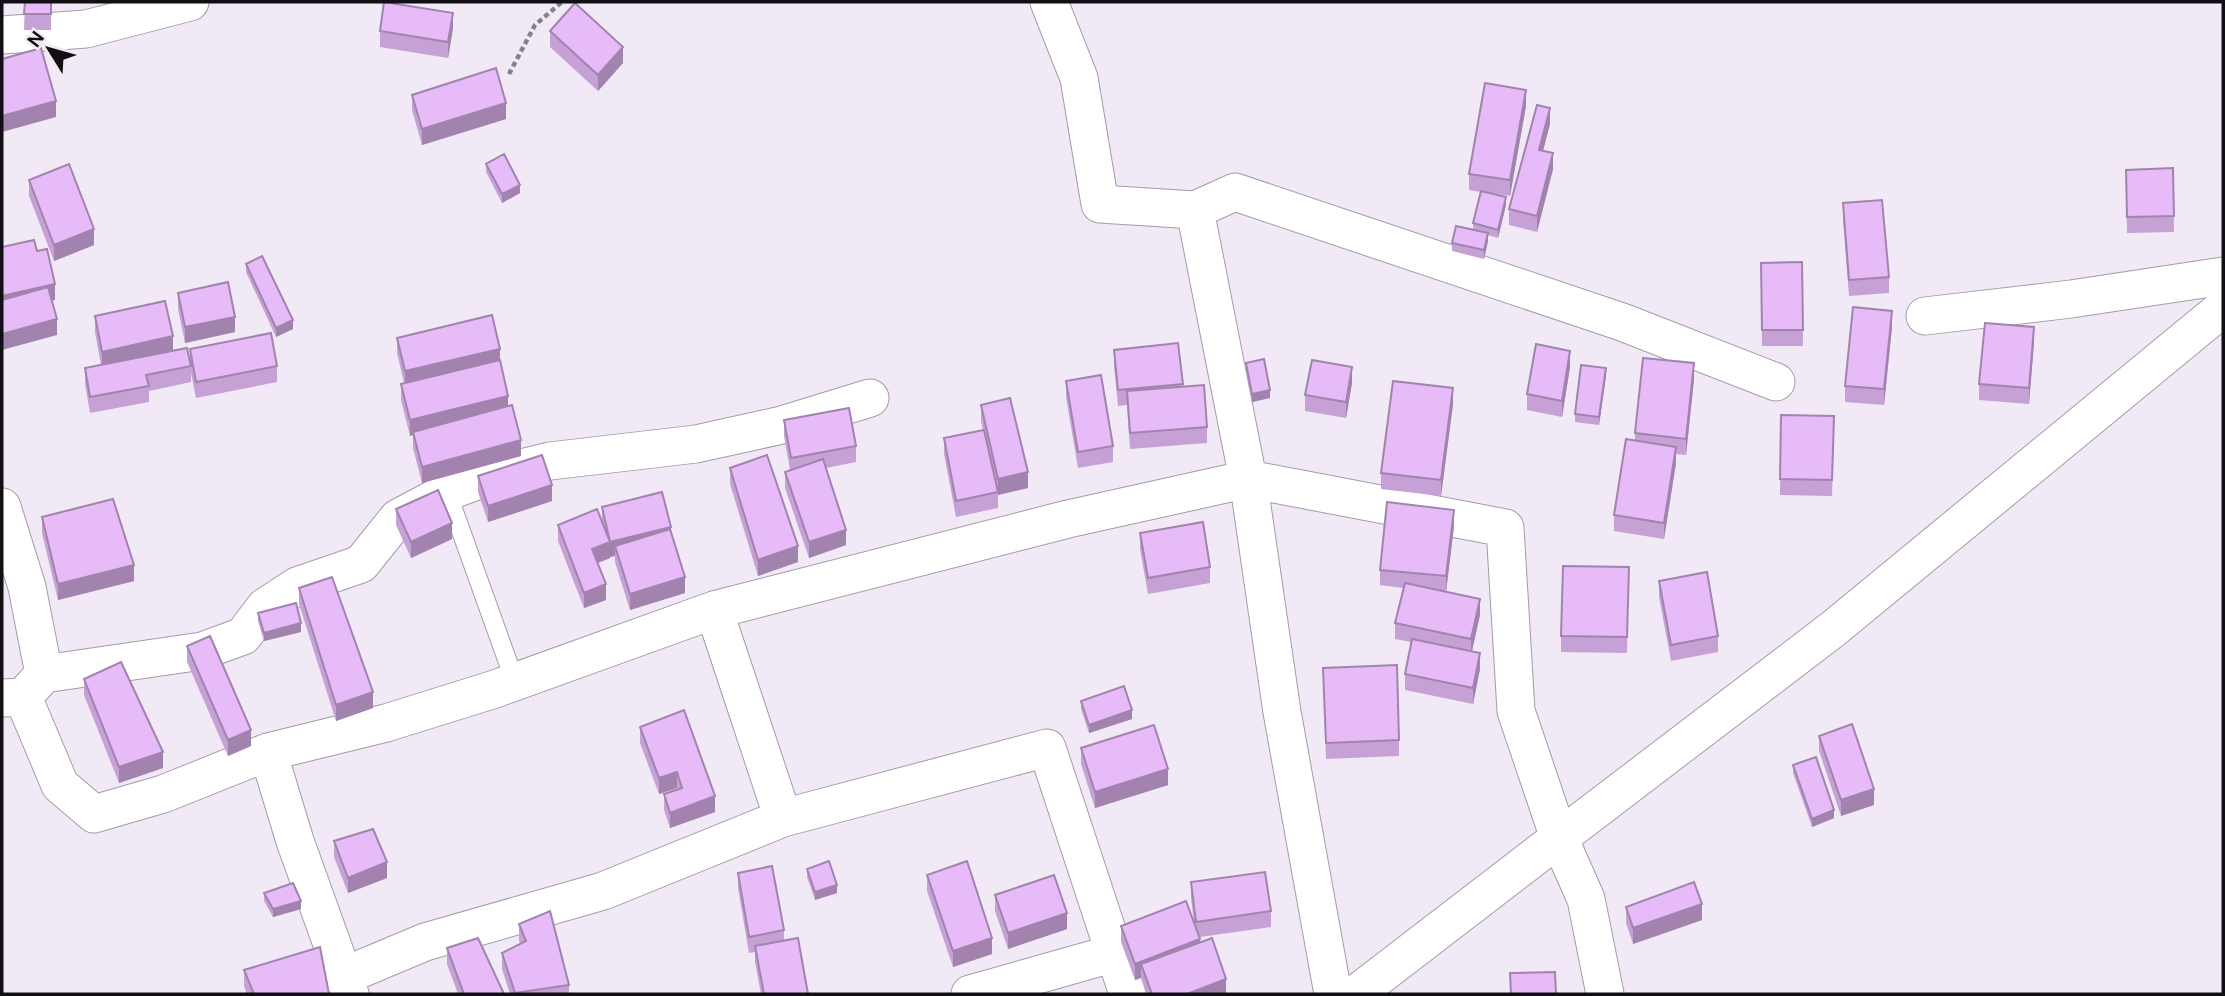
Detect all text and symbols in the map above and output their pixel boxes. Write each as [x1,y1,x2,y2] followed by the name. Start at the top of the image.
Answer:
[14,14,84,84] north arrow
[22,26,50,52] text: N

